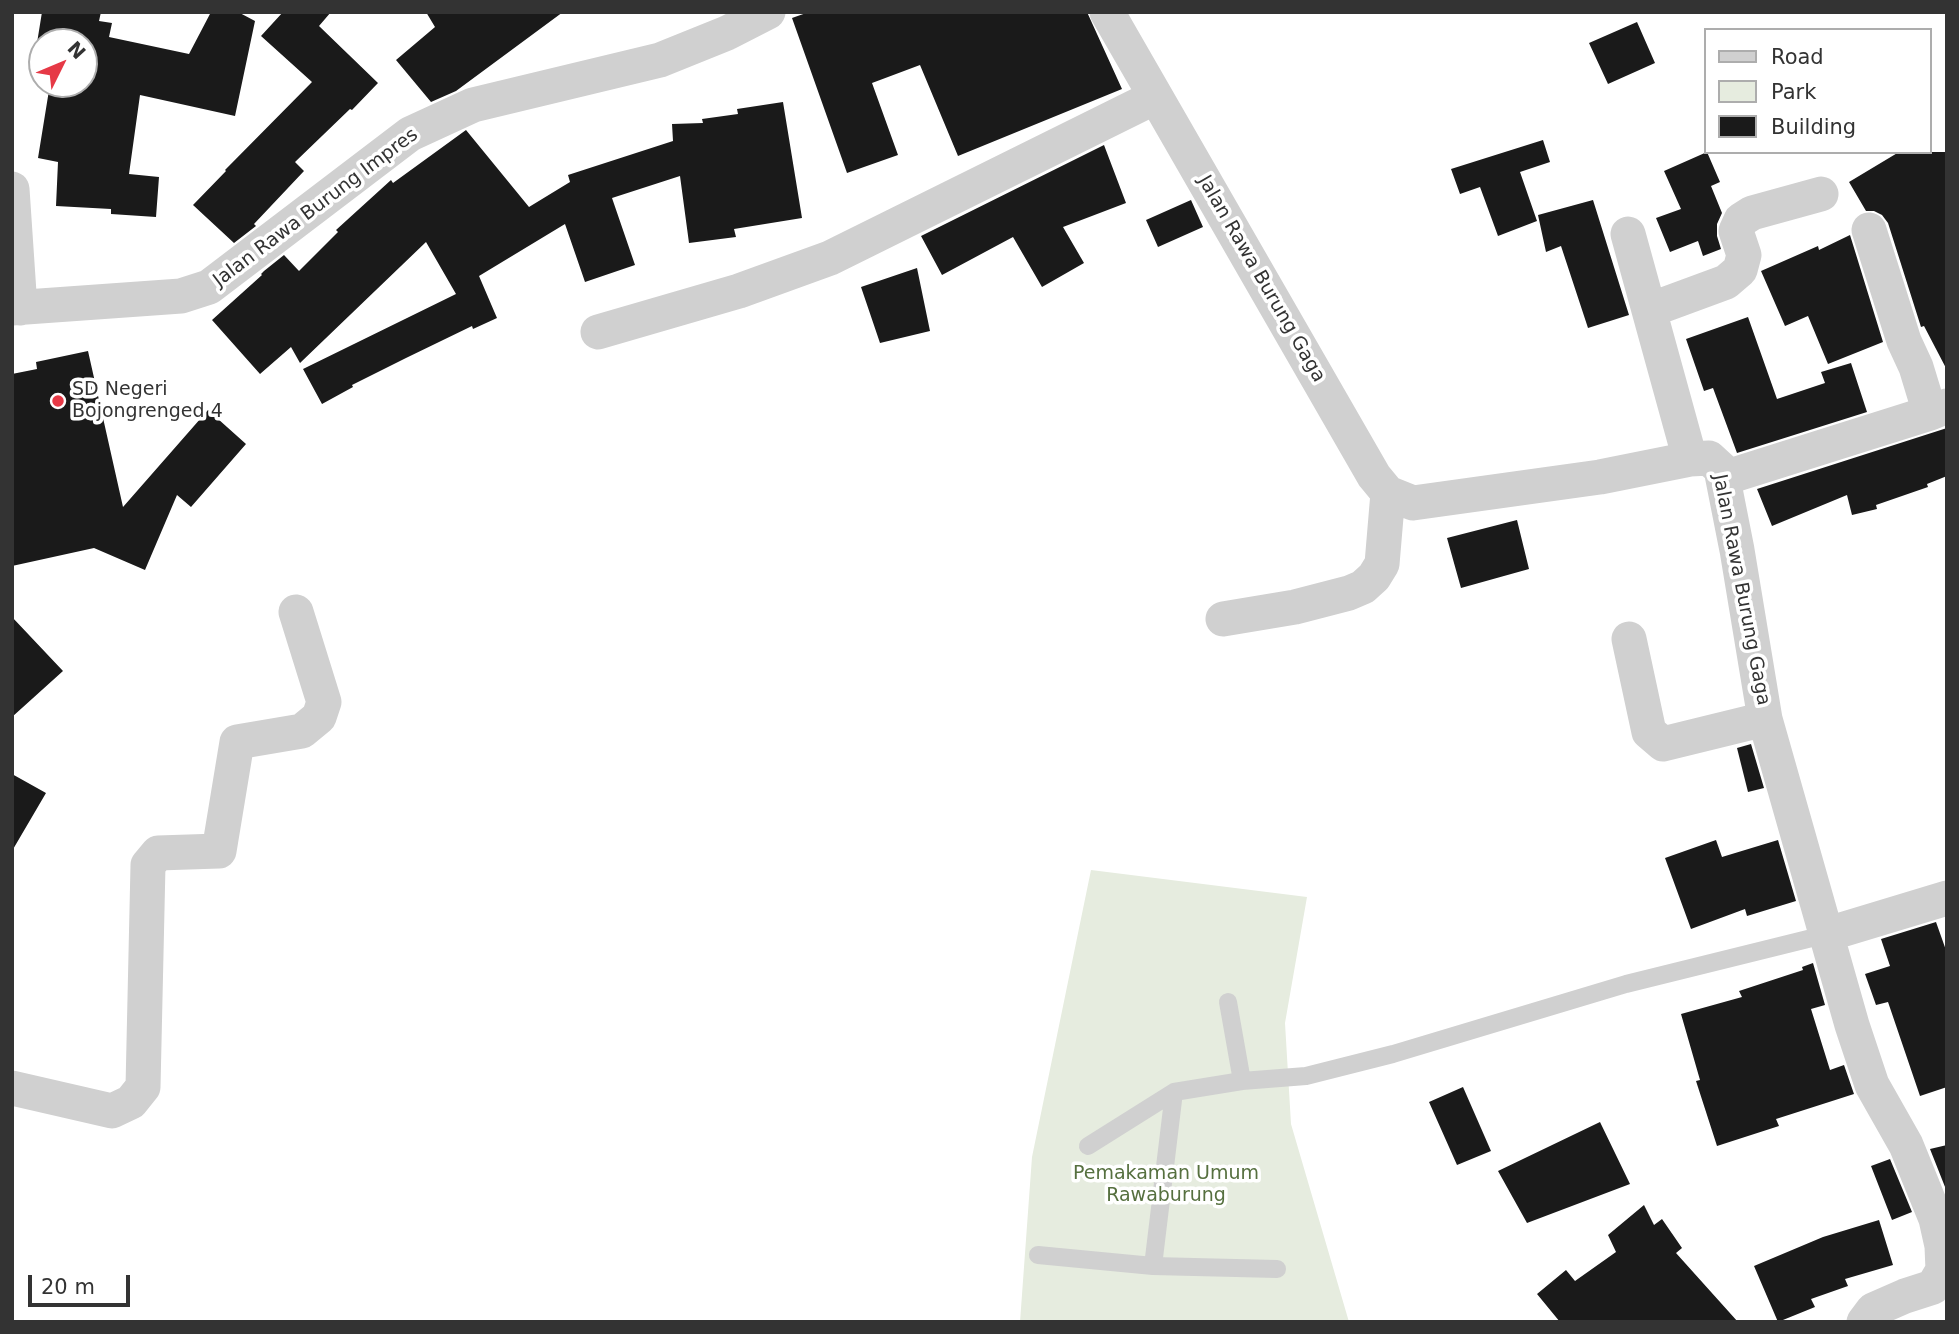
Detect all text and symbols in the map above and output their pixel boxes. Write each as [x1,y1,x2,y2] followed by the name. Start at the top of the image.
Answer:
[28,28,98,98] north arrow
[1703,28,1931,154] legend
[63,37,90,63] text: N
[1771,45,1824,69] text: Road
[1771,80,1816,104] text: Park
[1771,115,1856,139] text: Building
[209,124,423,292] street label: Jalan Rawa Burung Impres
[1192,172,1330,386] street label: Jalan Rawa Burung Gaga
[72,379,223,423] place label: SD Negeri Bojongrenged 4
[50,393,66,409] marker: SD Negeri Bojongrenged 4
[1707,472,1775,708] street label: Jalan Rawa Burung Gaga
[1073,1163,1259,1207] park label: Pemakaman Umum Rawaburung
[32,1260,133,1304] scale bar
[41,1275,95,1299] text: 20 m

